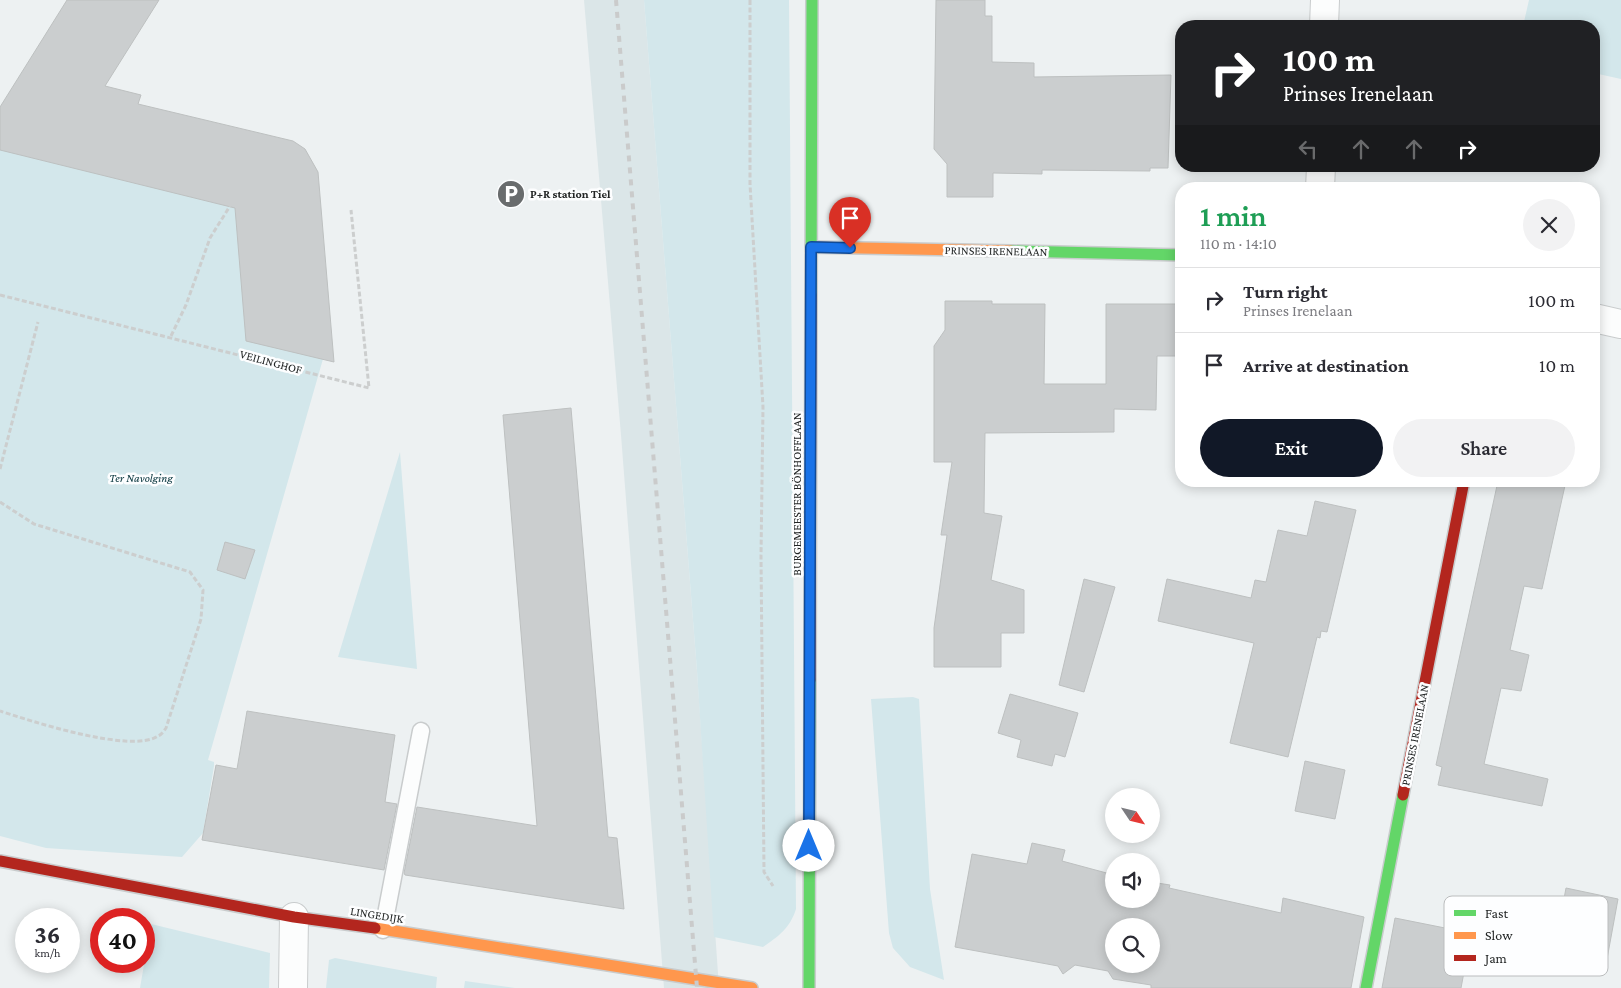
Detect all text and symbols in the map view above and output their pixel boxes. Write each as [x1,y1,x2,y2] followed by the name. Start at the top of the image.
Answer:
[1200,40,1265,105] icon: right
[1283,40,1375,79] text: 100 m
[1283,81,1434,106] text: Prinses Irenelaan
[1294,135,1322,163] icon: left
[1347,135,1375,163] icon: ahead
[1400,135,1428,163] icon: ahead
[1453,135,1481,163] icon: right
[496,179,526,209] parking icon: P+R station Tiel
[530,187,611,201] place label: P+R station Tiel
[829,197,871,248] pin
[1200,199,1267,232] text: 1 min
[1523,199,1575,251] button: close
[836,204,864,232] icon: arrive
[1200,235,1277,252] text: 110 m · 14:10
[944,243,1048,259] street label: PRINSES IRENELAAN
[1243,281,1328,302] text: Turn right
[1200,286,1228,314] icon: right
[1528,290,1575,311] text: 100 m
[1243,302,1353,319] text: Prinses Irenelaan
[238,347,304,377] street label: VEILINGHOF
[1200,351,1228,379] icon: arrive
[1243,355,1409,376] text: Arrive at destination
[1539,355,1575,376] text: 10 m
[790,412,804,576] street label: BURGEMEESTER BÖNHOFFLAAN
[1200,419,1383,477] button: Exit
[1393,419,1575,477] button: Share
[109,471,173,485] park label: Ter Navolging
[1398,683,1432,787] street label: PRINSES IRENELAAN
[1105,788,1160,842] north arrow
[1105,788,1160,973] map controls
[782,819,834,871] position arrow
[1105,853,1160,908] button: sound
[1444,896,1608,976] legend
[349,904,405,926] street label: LINGEDIJK
[1485,905,1509,921] text: Fast
[90,908,155,973] speed limit sign: 40
[1105,918,1160,973] button: search
[35,921,60,948] text: 36
[1485,927,1513,943] text: Slow
[35,946,60,960] text: km/h
[1483,950,1507,966] text: Jam

